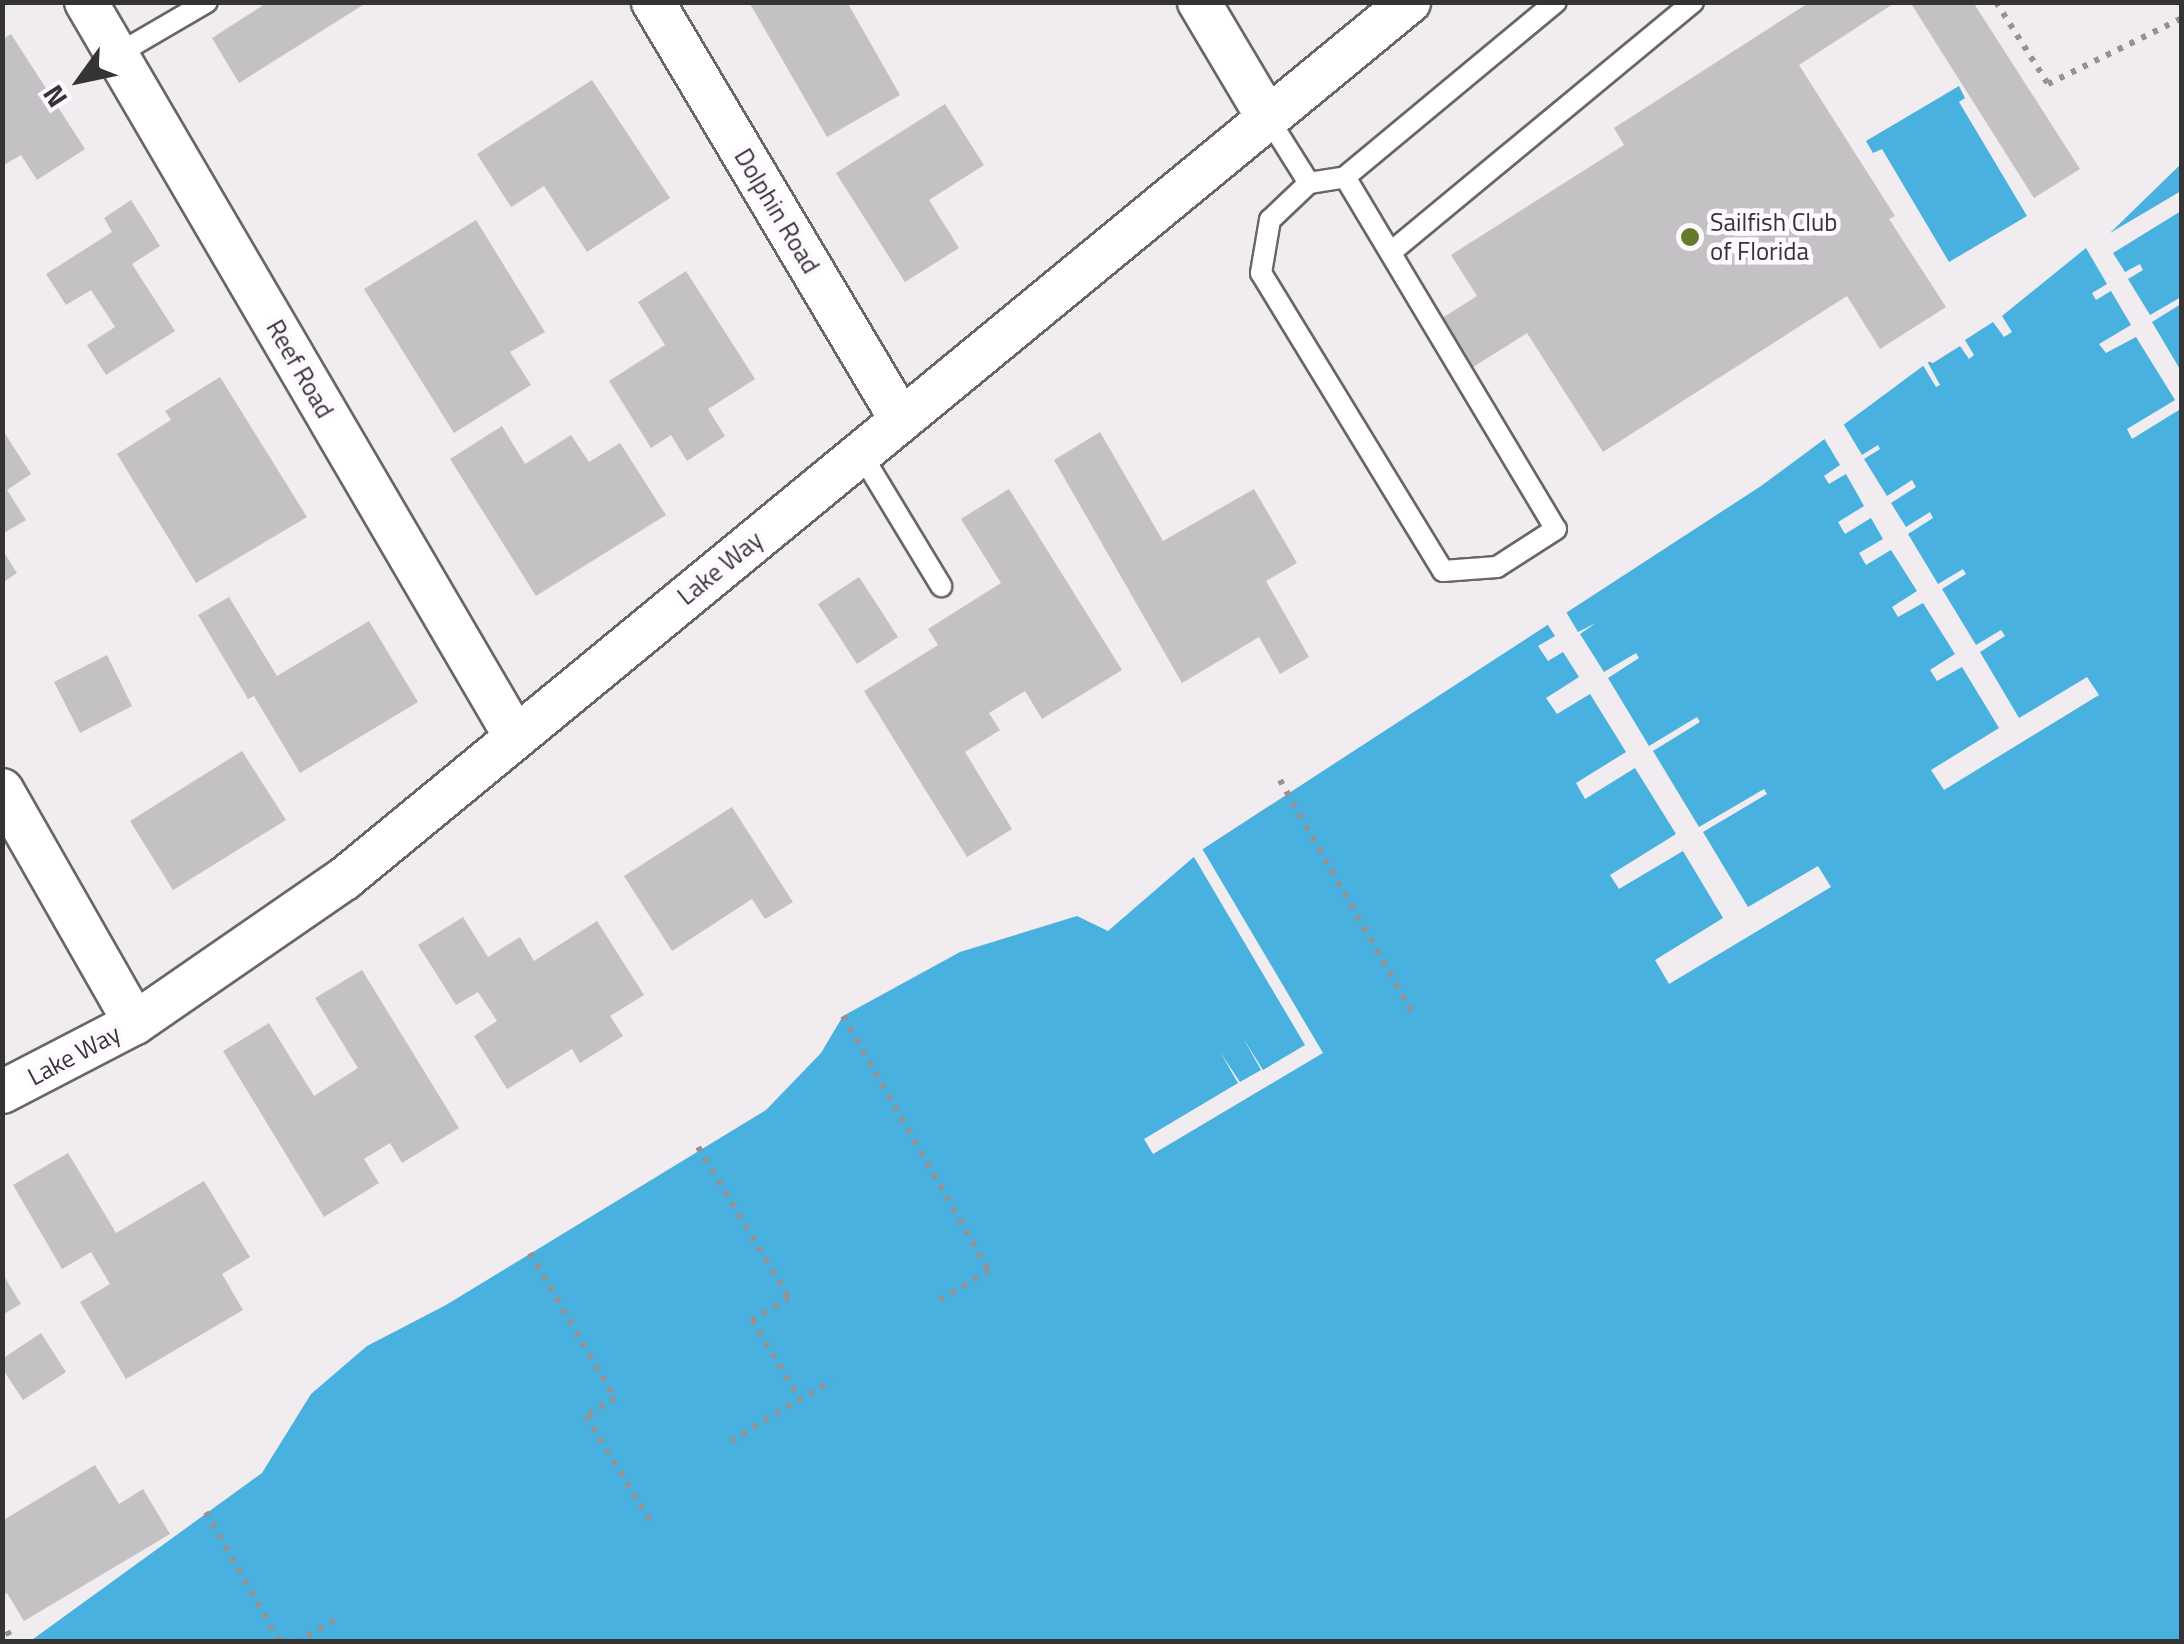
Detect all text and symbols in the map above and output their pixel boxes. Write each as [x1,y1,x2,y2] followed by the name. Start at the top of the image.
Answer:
[30,30,130,130] north arrow
[31,77,78,116] text: N
[728,143,826,279] street label: Dolphin Road
[1710,208,1837,267] place label: Sailfish Club of Florida
[1679,226,1701,248] marker: Sailfish Club of Florida
[260,315,340,423] street label: Reef Road
[671,525,769,611] street label: Lake Way
[23,1018,125,1092] street label: Lake Way

